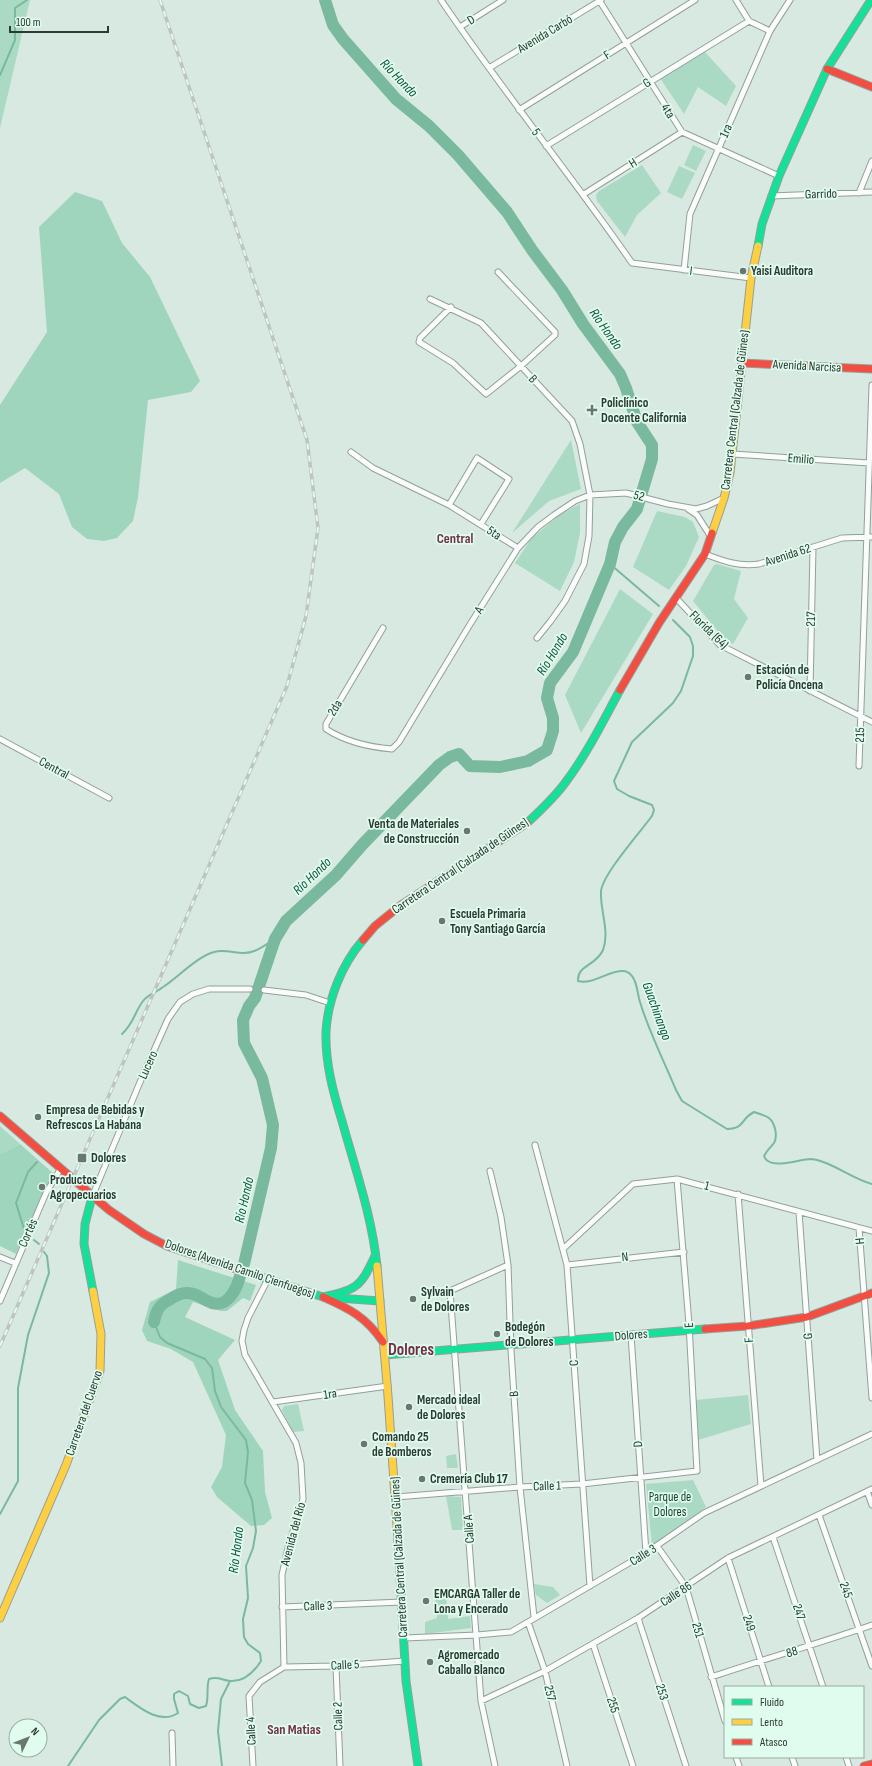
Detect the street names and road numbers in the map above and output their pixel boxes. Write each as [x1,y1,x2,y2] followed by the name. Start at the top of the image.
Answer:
[514,11,576,57] street label: Avenida Carbó
[464,12,478,28] street label: D
[601,47,613,63] street label: F
[640,74,654,92] street label: G
[657,101,679,121] street label: 4ta
[716,122,736,140] street label: 1ra
[528,125,544,139] street label: 5
[626,154,640,172] street label: H
[805,185,837,203] street label: Garrido
[689,263,693,279] street label: I
[717,329,753,491] street label: Carretera Central (Calzada de Güines)
[771,356,842,376] street label: Avenida Narcisa
[525,371,541,387] street label: B
[787,450,815,468] street label: Emilio
[632,487,646,505] street label: 52
[484,522,504,544] street label: 5ta
[762,540,813,570] street label: Avenida 62
[470,603,487,617] street label: A
[686,607,732,653] street label: Florida (64)
[803,611,819,627] street label: 217
[324,697,346,719] street label: 2da
[852,727,868,743] street label: 215
[36,753,72,783] street label: Central
[389,814,531,918] street label: Carretera Central (Calzada de Güines)
[135,1048,161,1082] street label: Lucero
[703,1178,712,1194] street label: 1
[15,1216,41,1250] street label: Cortés
[163,1236,317,1302] street label: Dolores (Avenida Camilo Cienfuegos)
[852,1237,868,1245] street label: H
[621,1249,629,1265] street label: N
[681,1322,697,1328] street label: E
[614,1326,648,1344] street label: Dolores
[800,1332,816,1340] street label: G
[741,1337,757,1343] street label: F
[566,1359,582,1367] street label: C
[62,1368,106,1458] street label: Carretera del Cuervo
[322,1385,338,1403] street label: 1ra
[506,1390,522,1397] street label: B
[630,1440,646,1448] street label: D
[387,1476,411,1638] street label: Carretera Central (Calzada de Güines)
[533,1478,562,1494] street label: Calle 1
[277,1501,309,1568] street label: Avenida del Río
[460,1514,478,1544] street label: Calle A
[627,1541,659,1569] street label: Calle 3
[657,1578,695,1610] street label: Calle 86
[836,1580,856,1600] street label: 245
[303,1598,333,1614] street label: Calle 3
[789,1602,809,1623] street label: 247
[739,1613,759,1634] street label: 249
[688,1621,708,1640] street label: 251
[784,1643,800,1661] street label: 88
[330,1656,360,1674] street label: Calle 5
[652,1682,672,1702] street label: 253
[540,1684,560,1703] street label: 257
[603,1695,623,1715] street label: 255
[330,1701,346,1731] street label: Calle 2
[242,1716,260,1746] street label: Calle 4

